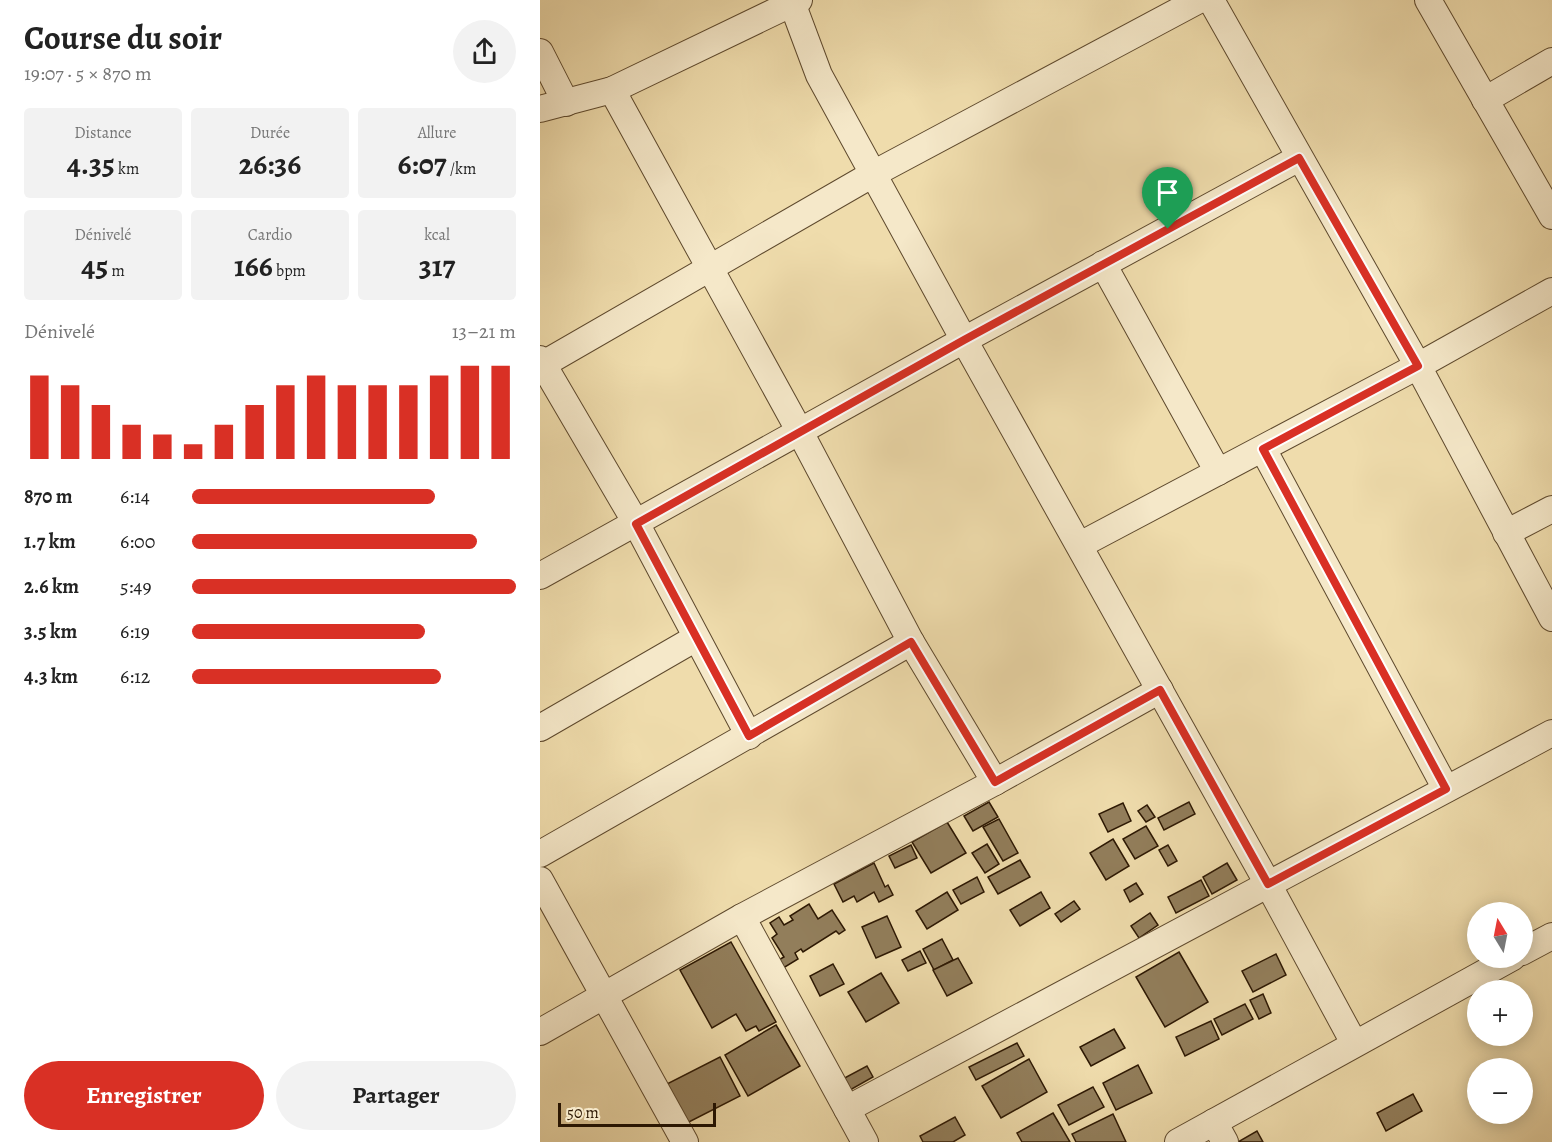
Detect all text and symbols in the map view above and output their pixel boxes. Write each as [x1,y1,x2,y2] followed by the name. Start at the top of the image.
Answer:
[24,15,222,60] text: Course du soir
[453,20,516,83] button: share
[24,60,152,87] text: 19:07 · 5 × 870 m
[74,122,132,144] text: Distance
[250,122,290,144] text: Durée
[418,122,456,144] text: Allure
[67,144,115,184] text: 4.35
[239,144,301,184] text: 26:36
[398,144,447,184] text: 6:07
[115,158,139,180] text: km
[447,158,476,180] text: /km
[1142,167,1193,229] pin
[1151,176,1184,209] icon: arrive
[75,224,131,246] text: Dénivelé
[248,224,292,246] text: Cardio
[424,224,450,246] text: kcal
[81,246,108,286] text: 45
[234,246,273,286] text: 166
[419,246,455,286] text: 317
[108,260,125,282] text: m
[273,260,306,282] text: bpm
[24,318,95,345] text: Dénivelé
[452,318,516,345] text: 13–21 m
[24,483,72,510] text: 870 m
[120,483,150,510] text: 6:14
[24,528,76,555] text: 1.7 km
[120,528,155,555] text: 6:00
[24,573,79,600] text: 2.6 km
[120,573,152,600] text: 5:49
[24,618,77,645] text: 3.5 km
[120,618,150,645] text: 6:19
[24,663,78,690] text: 4.3 km
[120,663,150,690] text: 6:12
[1467,902,1533,968] north arrow
[1467,902,1533,1124] map controls
[1467,980,1533,1046] button: +
[1467,1058,1533,1124] button: −
[24,1061,264,1130] button: Enregistrer
[276,1061,516,1130] button: Partager
[558,1100,716,1128] scale bar
[567,1102,599,1124] text: 50 m

